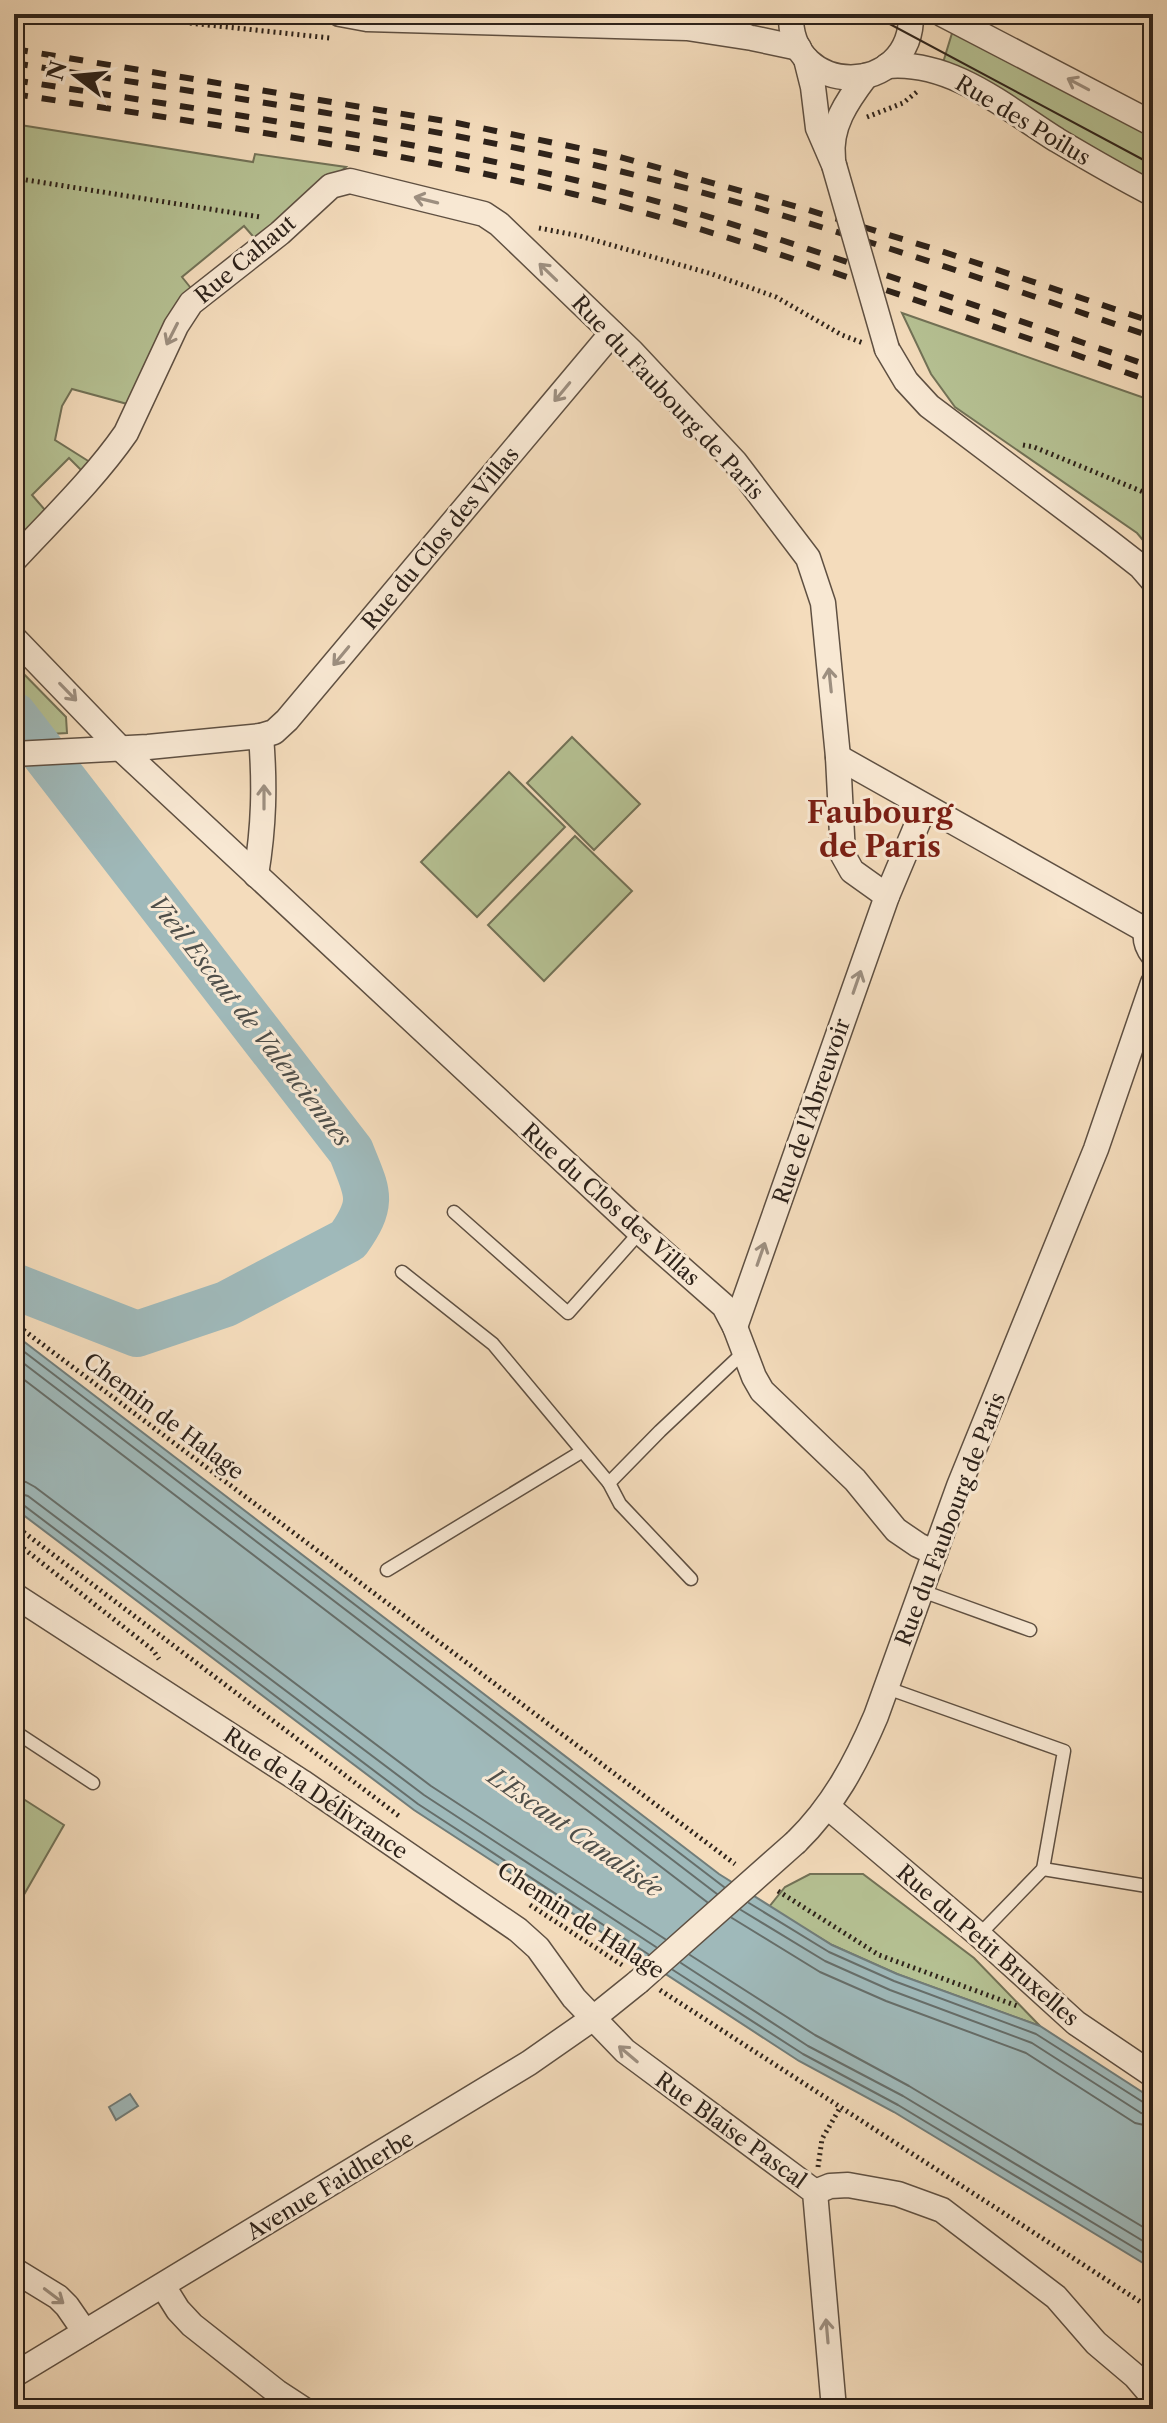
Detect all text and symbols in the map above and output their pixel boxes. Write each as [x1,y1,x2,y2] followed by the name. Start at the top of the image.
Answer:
[36,36,116,116] north arrow
[42,58,73,84] text: N
[950,70,1095,171] street label: Rue des Poilus
[1066,76,1090,92] one-way arrow
[413,191,439,206] one-way arrow
[189,209,301,309] street label: Rue Cahaut
[539,263,559,281] one-way arrow
[566,290,769,505] street label: Rue du Faubourg de Paris
[164,321,179,345] one-way arrow
[553,382,571,402] one-way arrow
[356,441,525,635] street label: Rue du Clos des Villas
[332,645,350,666] one-way arrow
[823,667,838,694] one-way arrow
[58,682,77,702] one-way arrow
[256,784,272,811] one-way arrow
[807,794,954,865] district label: Faubourg de Paris
[143,889,358,1153] water label: Vieil Escaut de Valenciennes
[850,970,865,995] one-way arrow
[767,1015,856,1207] street label: Rue de l'Abreuvoir
[516,1117,705,1291] street label: Rue du Clos des Villas
[754,1241,769,1266] one-way arrow
[78,1347,249,1485] street label: Chemin de Halage
[890,1389,1011,1650] street label: Rue du Faubourg de Paris
[218,1722,413,1865] street label: Rue de la Délivrance
[481,1760,669,1904] water label: L'Escaut Canalisée
[492,1856,669,1984] street label: Chemin de Halage
[891,1859,1084,2032] street label: Rue du Petit Bruxelles
[619,2045,639,2063] one-way arrow
[650,2066,812,2195] street label: Rue Blaise Pascal
[241,2125,419,2247] street label: Avenue Faidherbe
[43,2287,64,2304] one-way arrow
[819,2318,834,2345] one-way arrow

